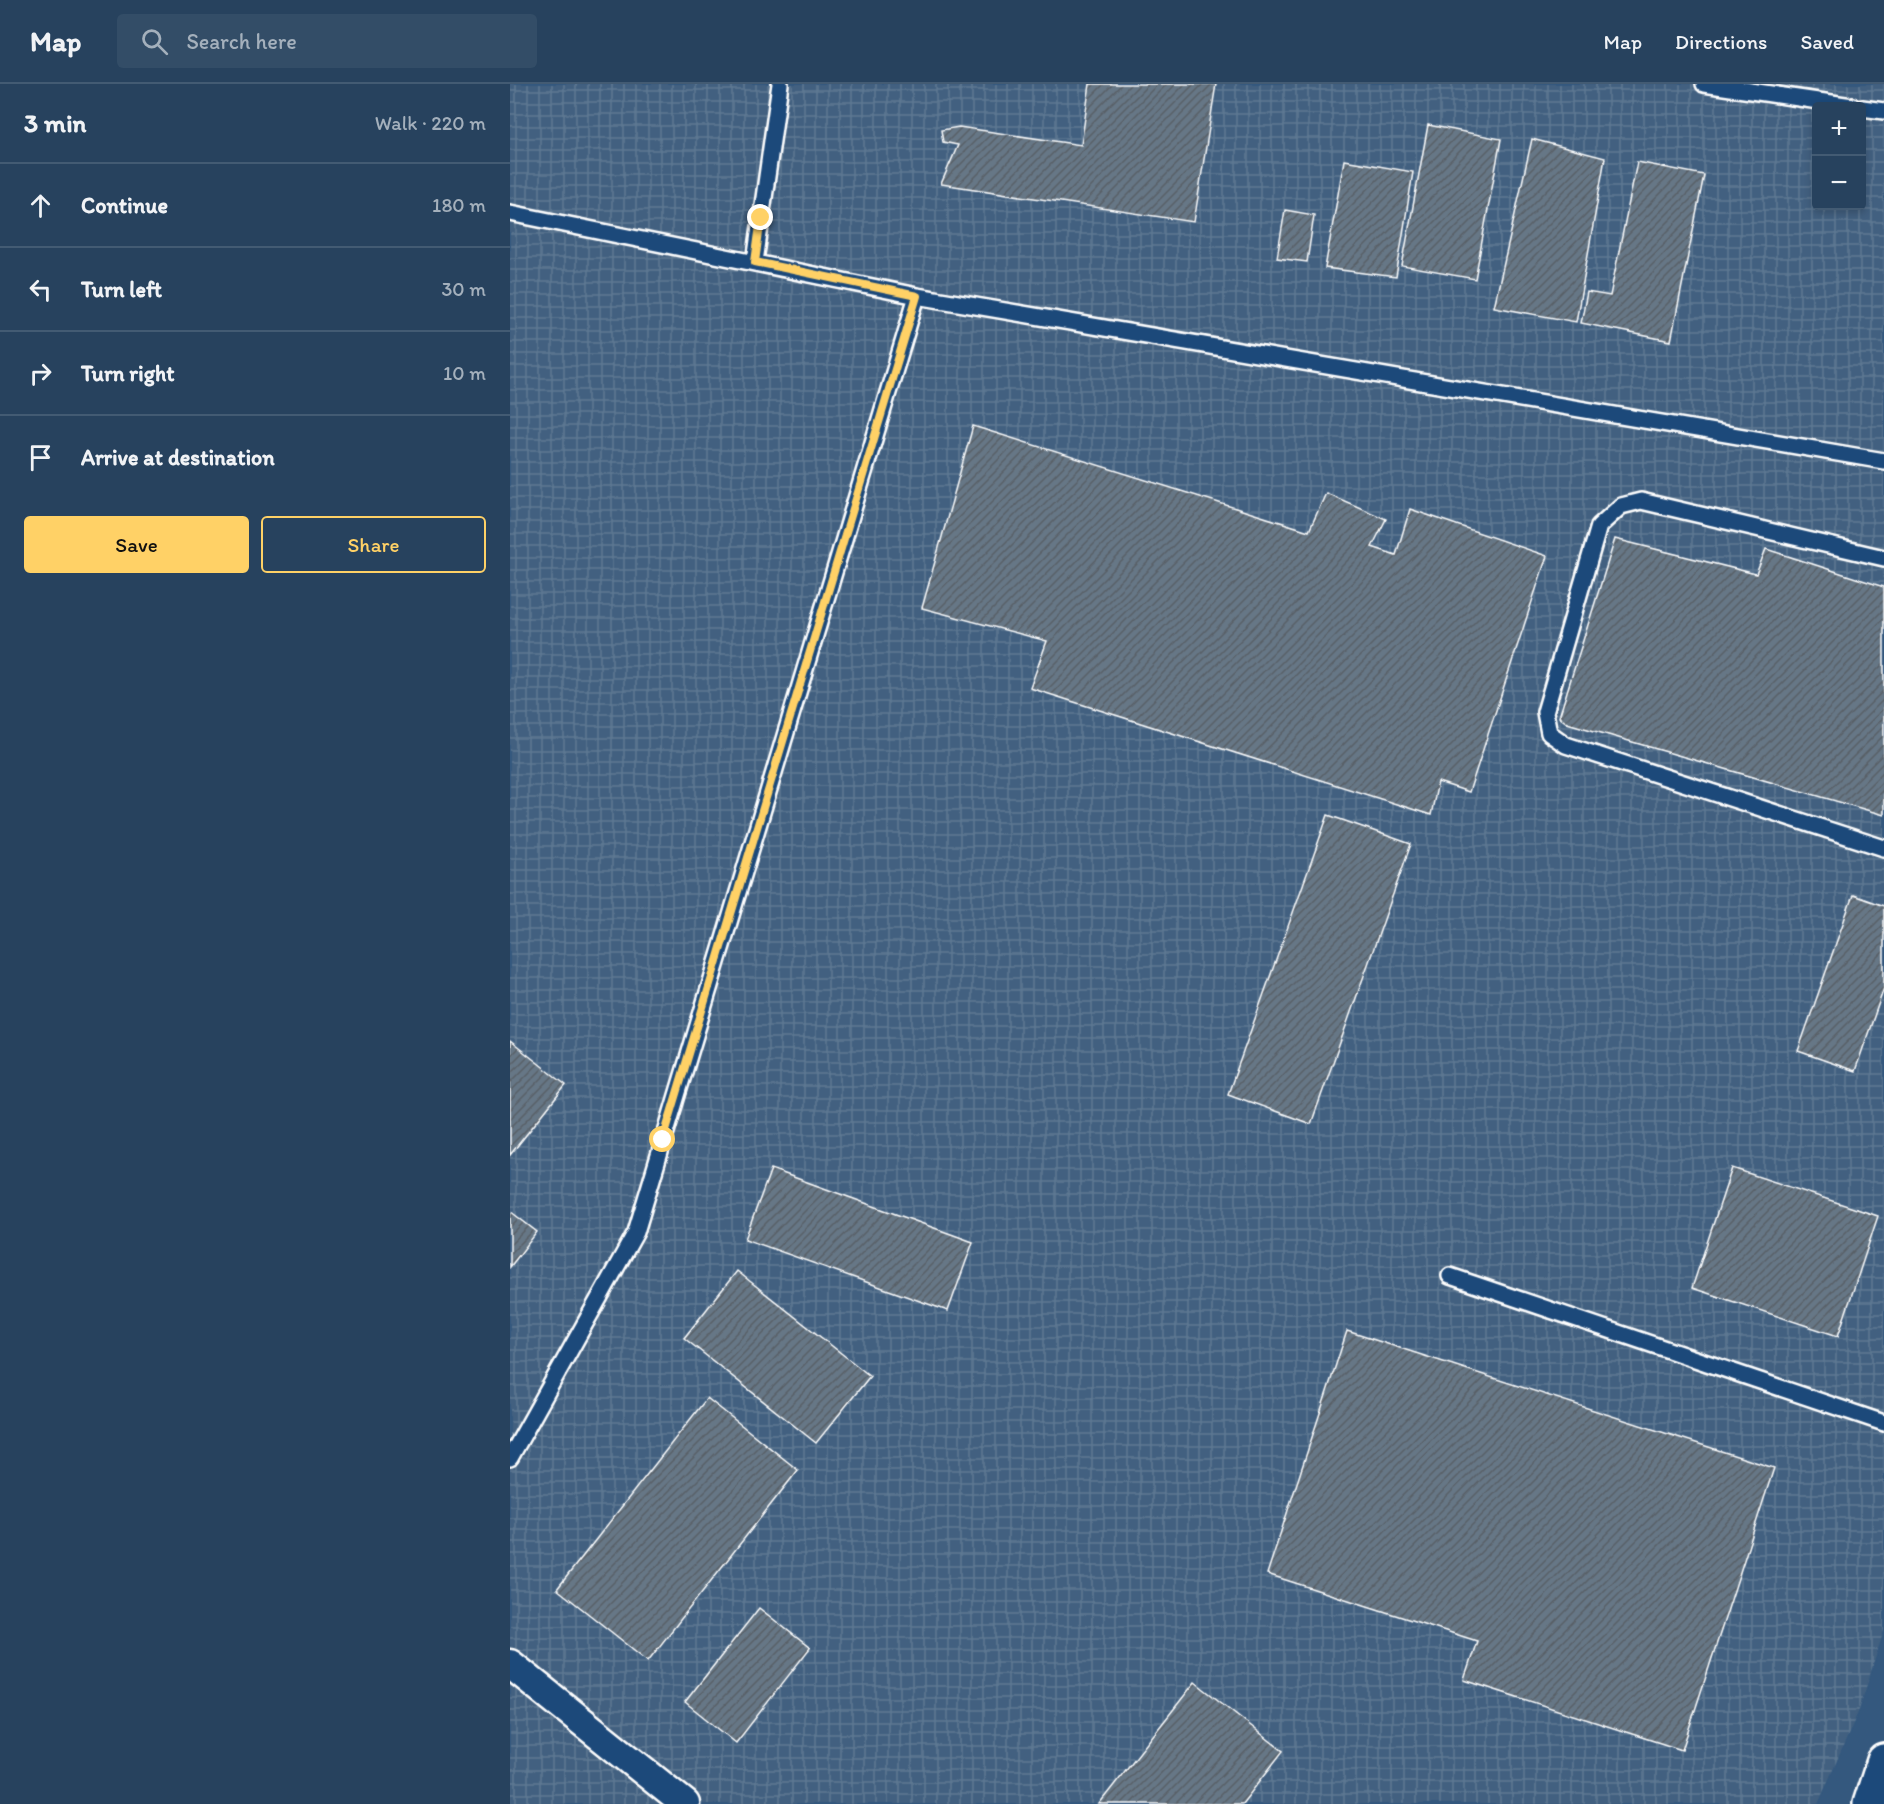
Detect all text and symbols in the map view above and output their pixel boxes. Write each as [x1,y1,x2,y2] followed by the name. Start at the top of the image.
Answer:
[117,14,537,68] search box
[30,24,81,58] text: Map
[138,25,171,58] icon: search
[186,28,297,55] text: Search here
[1604,29,1642,54] text: Map
[1675,29,1767,54] text: Directions
[1800,29,1854,54] text: Saved
[1812,102,1866,210] map controls
[1812,102,1866,156] button: +
[24,107,86,139] text: 3 min
[375,111,486,135] text: Walk · 220 m
[1812,156,1866,210] button: −
[24,189,57,222] icon: ahead
[81,192,168,219] text: Continue
[432,193,486,217] text: 180 m
[747,204,773,230] route end
[24,273,57,306] icon: left
[81,276,162,303] text: Turn left
[441,277,486,301] text: 30 m
[24,357,57,390] icon: right
[81,360,175,387] text: Turn right
[443,361,486,385] text: 10 m
[24,441,57,474] icon: arrive
[81,444,275,471] text: Arrive at destination
[24,516,249,573] button: Save
[261,516,486,573] button: Share
[649,1126,675,1152] route start

